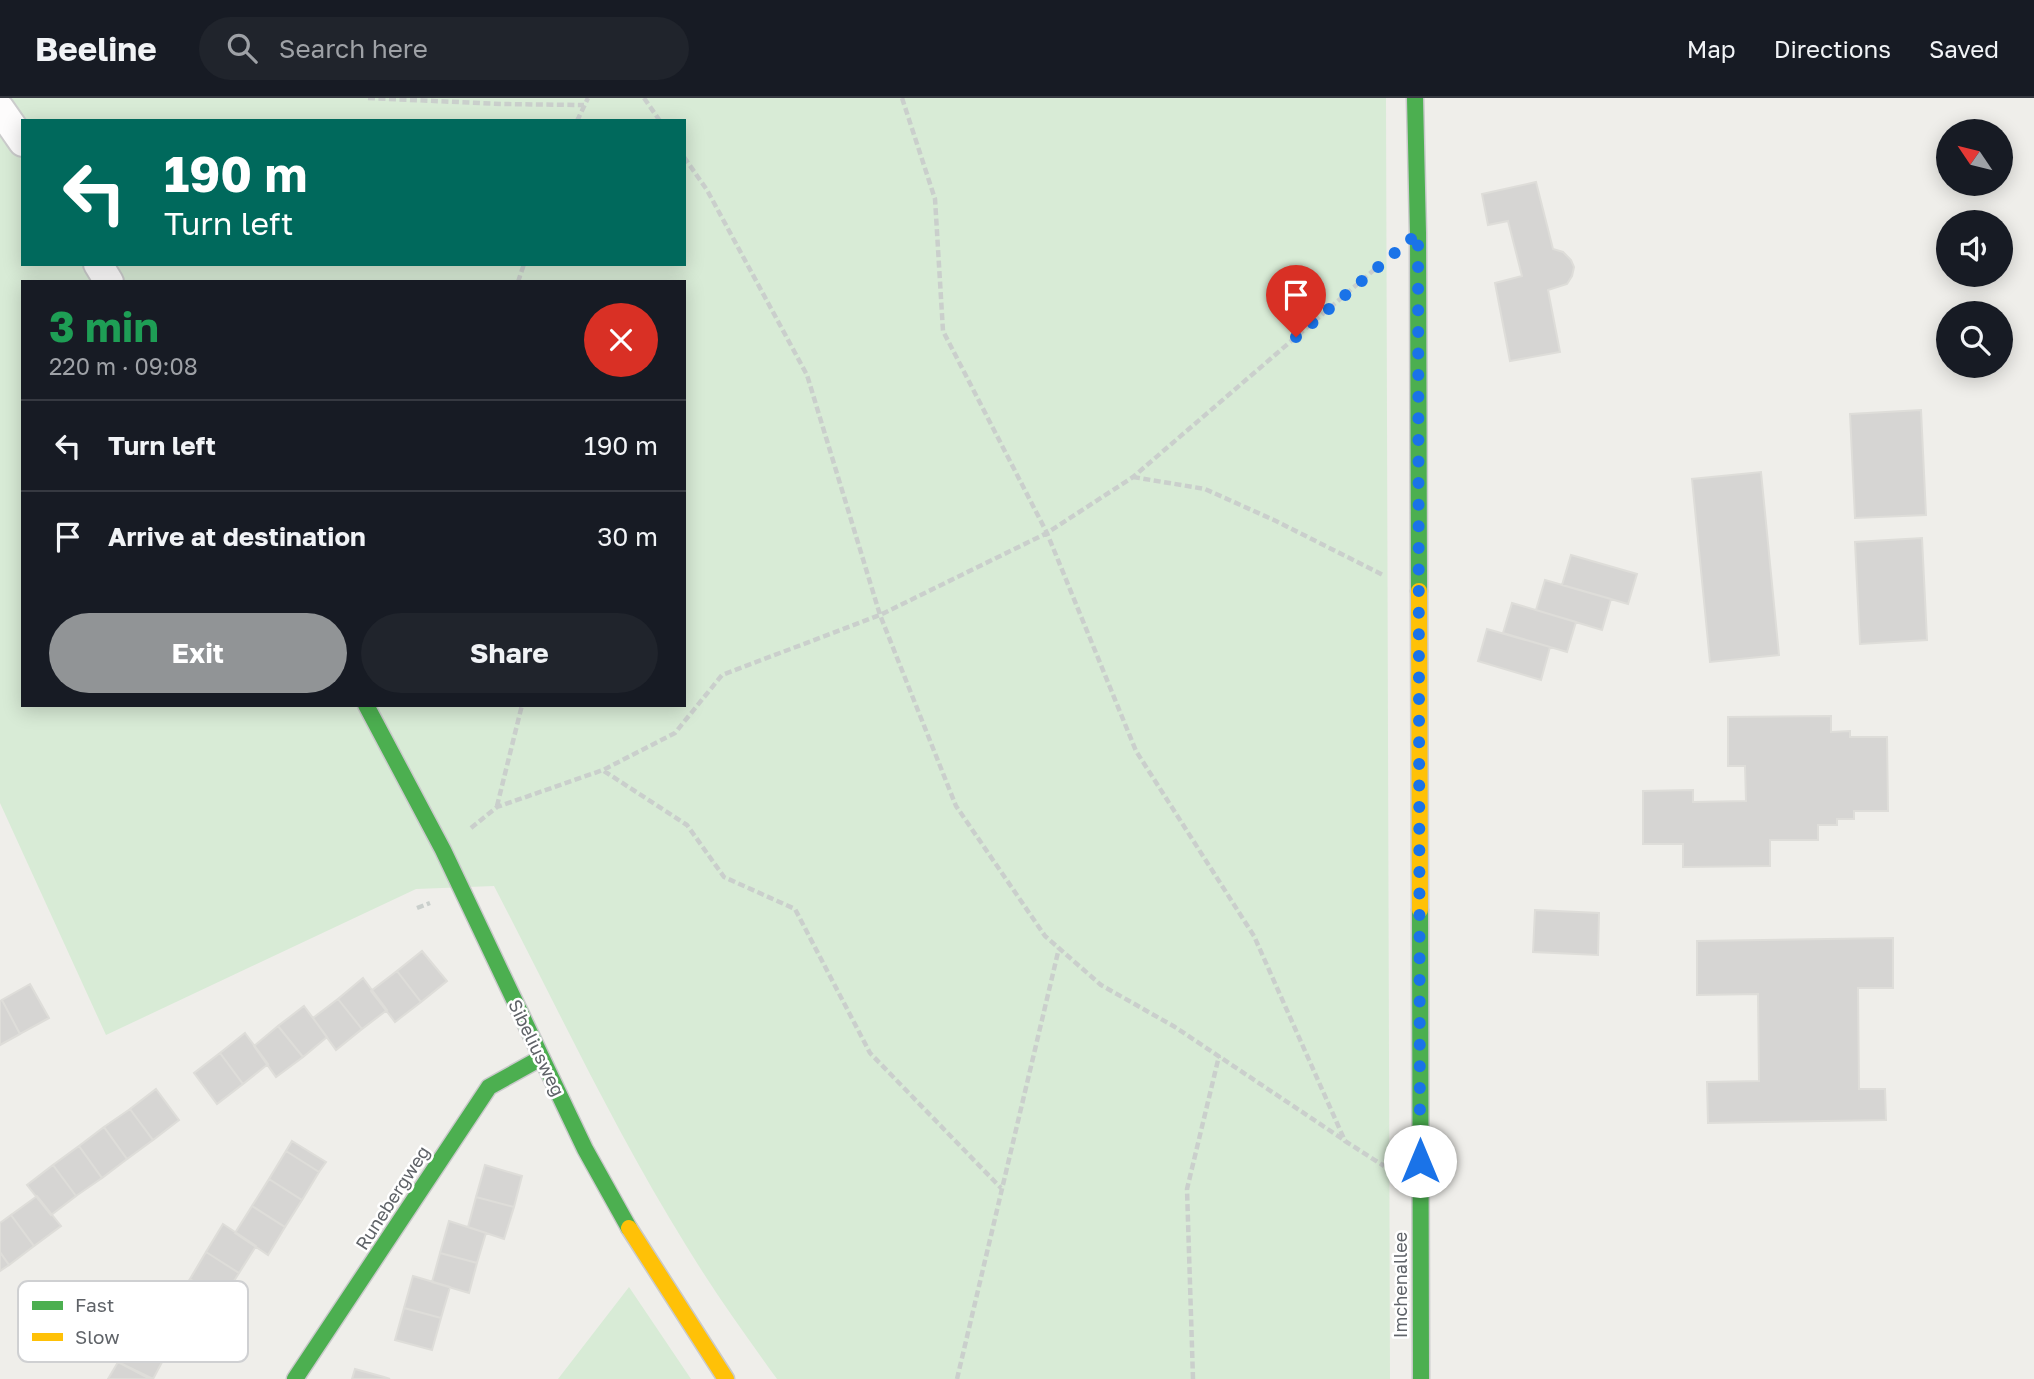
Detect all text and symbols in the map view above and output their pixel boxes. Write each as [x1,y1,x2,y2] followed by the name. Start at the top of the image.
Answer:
[199,17,689,80] search box
[35,29,157,68] text: Beeline
[223,29,261,67] icon: search
[279,33,428,64] text: Search here
[1687,34,1736,63] text: Map
[1774,34,1891,63] text: Directions
[1929,34,1999,63] text: Saved
[1936,119,2012,196] north arrow
[1936,119,2013,378] map controls
[164,144,307,203] text: 190 m
[49,147,140,238] icon: left
[164,204,293,242] text: Turn left
[1936,210,2013,287] button: sound
[1266,265,1326,337] pin
[1277,276,1315,314] icon: arrive
[49,301,159,351] text: 3 min
[1936,301,2013,378] button: search
[584,303,658,377] button: close
[49,352,198,380] text: 220 m · 09:08
[49,427,87,465] icon: left
[108,430,216,461] text: Turn left
[584,430,658,461] text: 190 m
[49,518,87,556] icon: arrive
[108,521,366,552] text: Arrive at destination
[597,521,658,552] text: 30 m
[49,613,347,693] button: Exit
[361,613,658,693] button: Share
[504,996,570,1099] street label: Sibeliusweg
[1383,1124,1457,1198] position arrow
[350,1141,434,1254] street label: Runebergweg
[1389,1232,1411,1338] street label: Imchenallee
[18,1281,248,1362] legend
[75,1293,114,1316] text: Fast
[75,1325,120,1348] text: Slow

